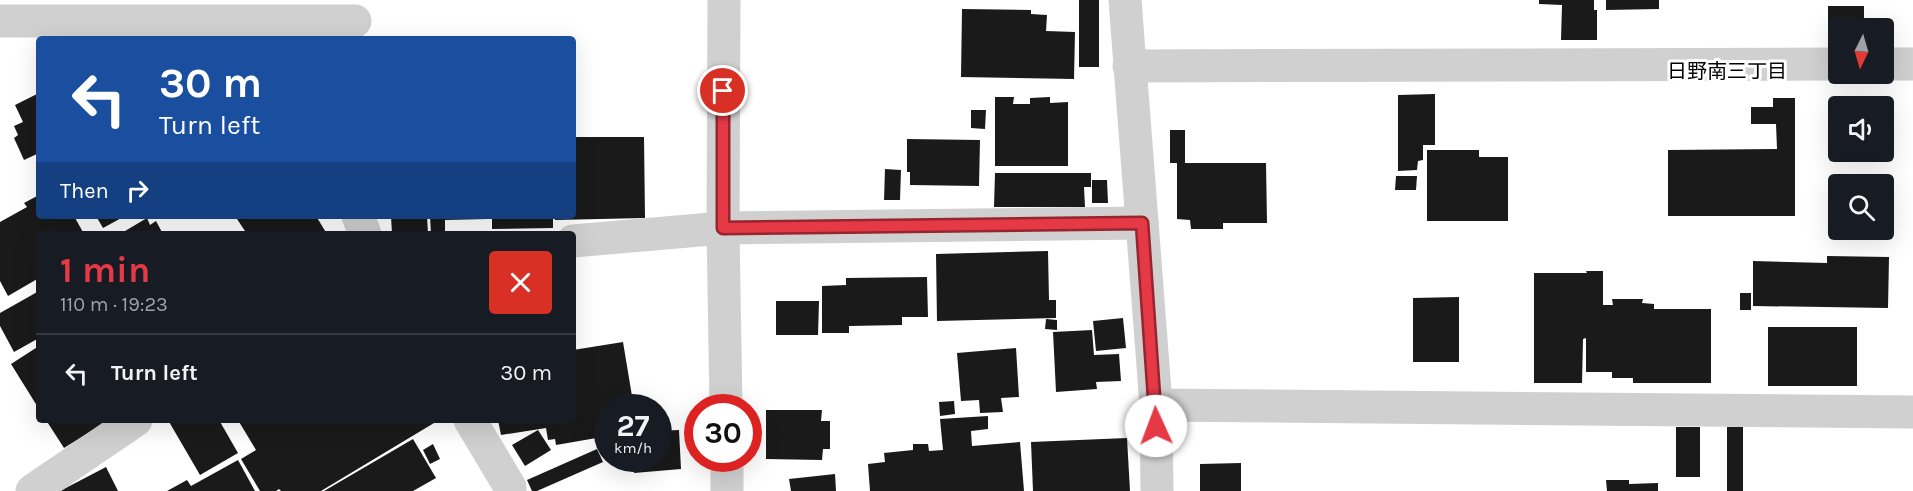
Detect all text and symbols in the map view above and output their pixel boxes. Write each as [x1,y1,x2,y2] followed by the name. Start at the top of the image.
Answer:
[1828,18,1894,84] north arrow
[1828,18,1894,240] map controls
[159,58,262,108] text: 30 m
[60,60,138,138] icon: left
[1667,60,1787,83] district label: 日野南三丁目
[697,65,748,116] pin
[706,74,739,107] icon: arrive
[1828,96,1894,162] button: sound
[159,109,260,141] text: Turn left
[121,174,154,207] icon: right
[1828,174,1894,240] button: search
[60,178,109,204] text: Then
[60,249,150,291] text: 1 min
[489,251,552,314] button: close
[60,293,168,316] text: 110 m · 19:23
[60,357,93,390] icon: left
[111,360,198,386] text: Turn left
[500,360,552,386] text: 30 m
[684,394,762,472] speed limit sign: 30
[1124,394,1188,458] position arrow
[616,408,650,444] text: 27
[614,439,652,457] text: km/h

